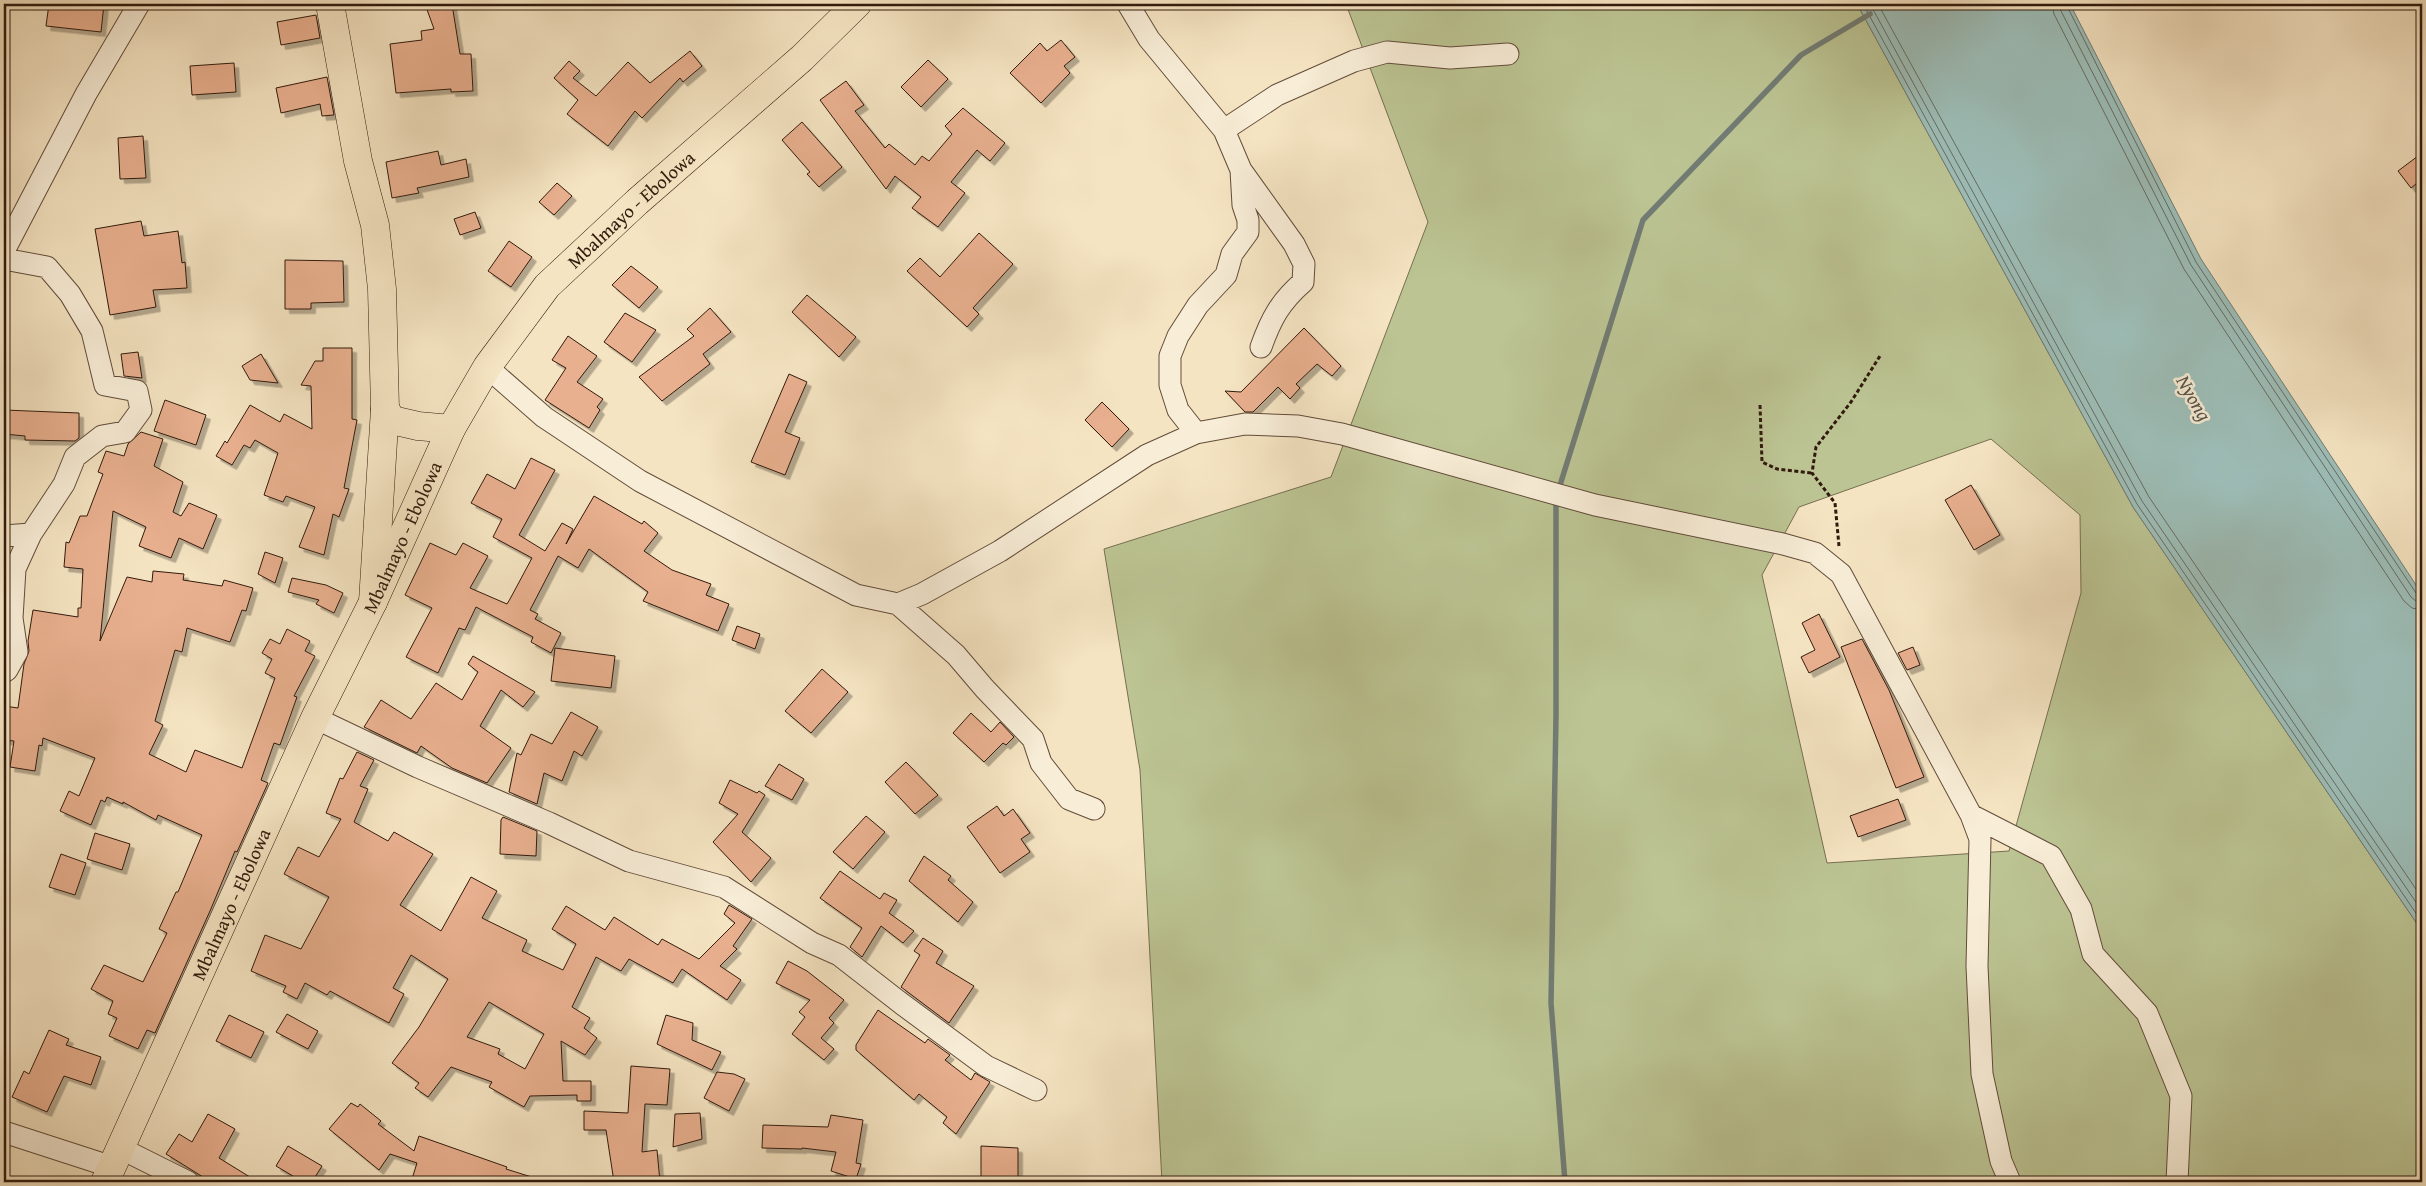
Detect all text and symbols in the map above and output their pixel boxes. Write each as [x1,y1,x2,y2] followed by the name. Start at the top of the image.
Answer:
[561,144,701,275] street label: Mbalmayo - Ebolowa
[2169,368,2219,426] water label: Nyong
[356,457,449,618] street label: Mbalmayo - Ebolowa
[184,824,277,985] street label: Mbalmayo - Ebolowa

